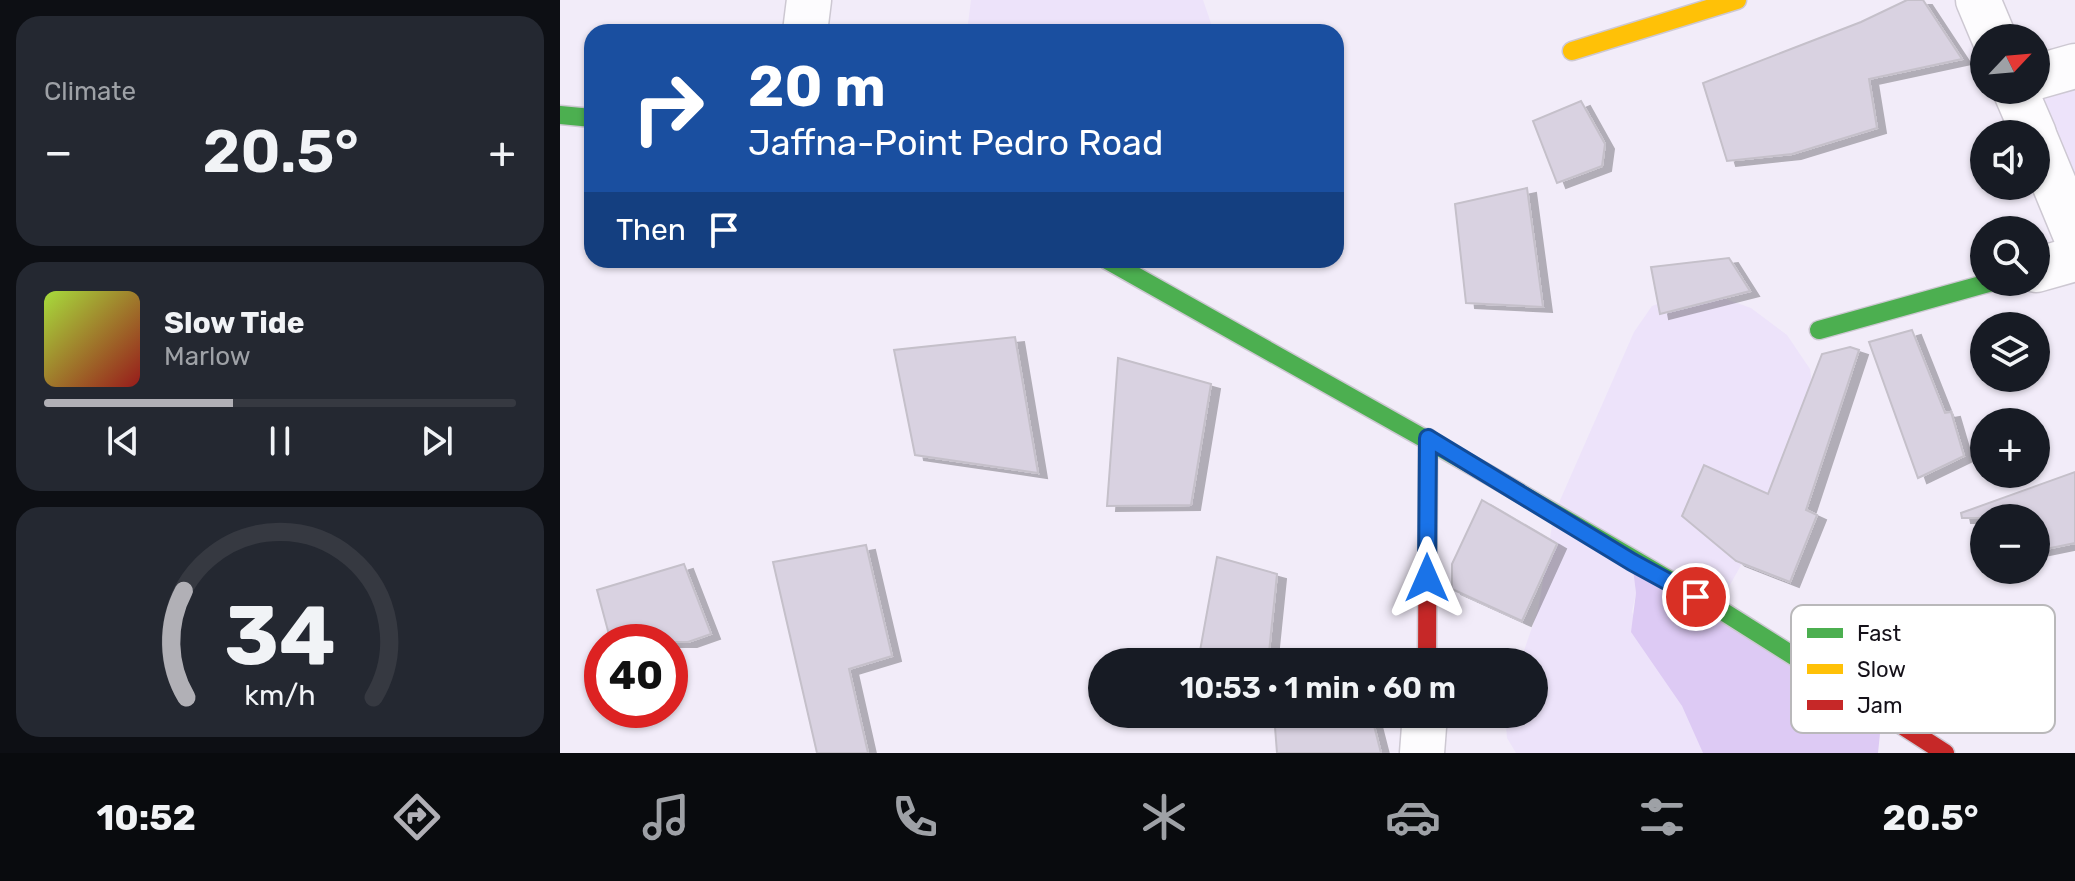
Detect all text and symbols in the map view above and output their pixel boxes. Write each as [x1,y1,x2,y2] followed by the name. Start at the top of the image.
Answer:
[1970,24,2050,104] north arrow
[1970,24,2050,584] map controls
[748,54,886,120] text: 20 m
[616,56,720,160] icon: right
[44,76,136,107] text: Climate
[202,116,359,187] text: 20.5°
[1970,120,2050,200] button: sound
[748,121,1163,164] text: Jaffna-Point Pedro Road
[44,126,73,178] text: −
[489,126,516,178] text: +
[702,208,746,252] icon: arrive
[616,212,686,248] text: Then
[1970,216,2050,296] button: search
[164,305,304,341] text: Slow Tide
[1970,312,2050,392] button: layers
[164,341,251,372] text: Marlow
[1970,408,2050,488] button: +
[101,419,145,463] icon: previous
[258,419,302,463] icon: pause
[415,419,459,463] icon: next
[1970,504,2050,584] button: −
[1385,536,1469,620] position arrow
[1662,563,1730,631] pin
[1674,575,1718,619] icon: arrive
[224,586,336,685] text: 34
[1791,605,2055,733] legend
[1857,620,1902,647] text: Fast
[584,624,688,728] speed limit sign: 40
[1857,656,1906,683] text: Slow
[1180,670,1456,706] text: 10:53 · 1 min · 60 m
[244,678,316,712] text: km/h
[1857,692,1903,719] text: Jam
[389,789,445,845] icon: directions
[638,789,694,845] icon: music
[887,789,943,845] icon: phone
[1136,789,1192,845] icon: climate
[1385,789,1441,845] icon: car
[1634,789,1690,845] icon: filters
[96,796,196,839] text: 10:52
[1883,796,1978,839] text: 20.5°

